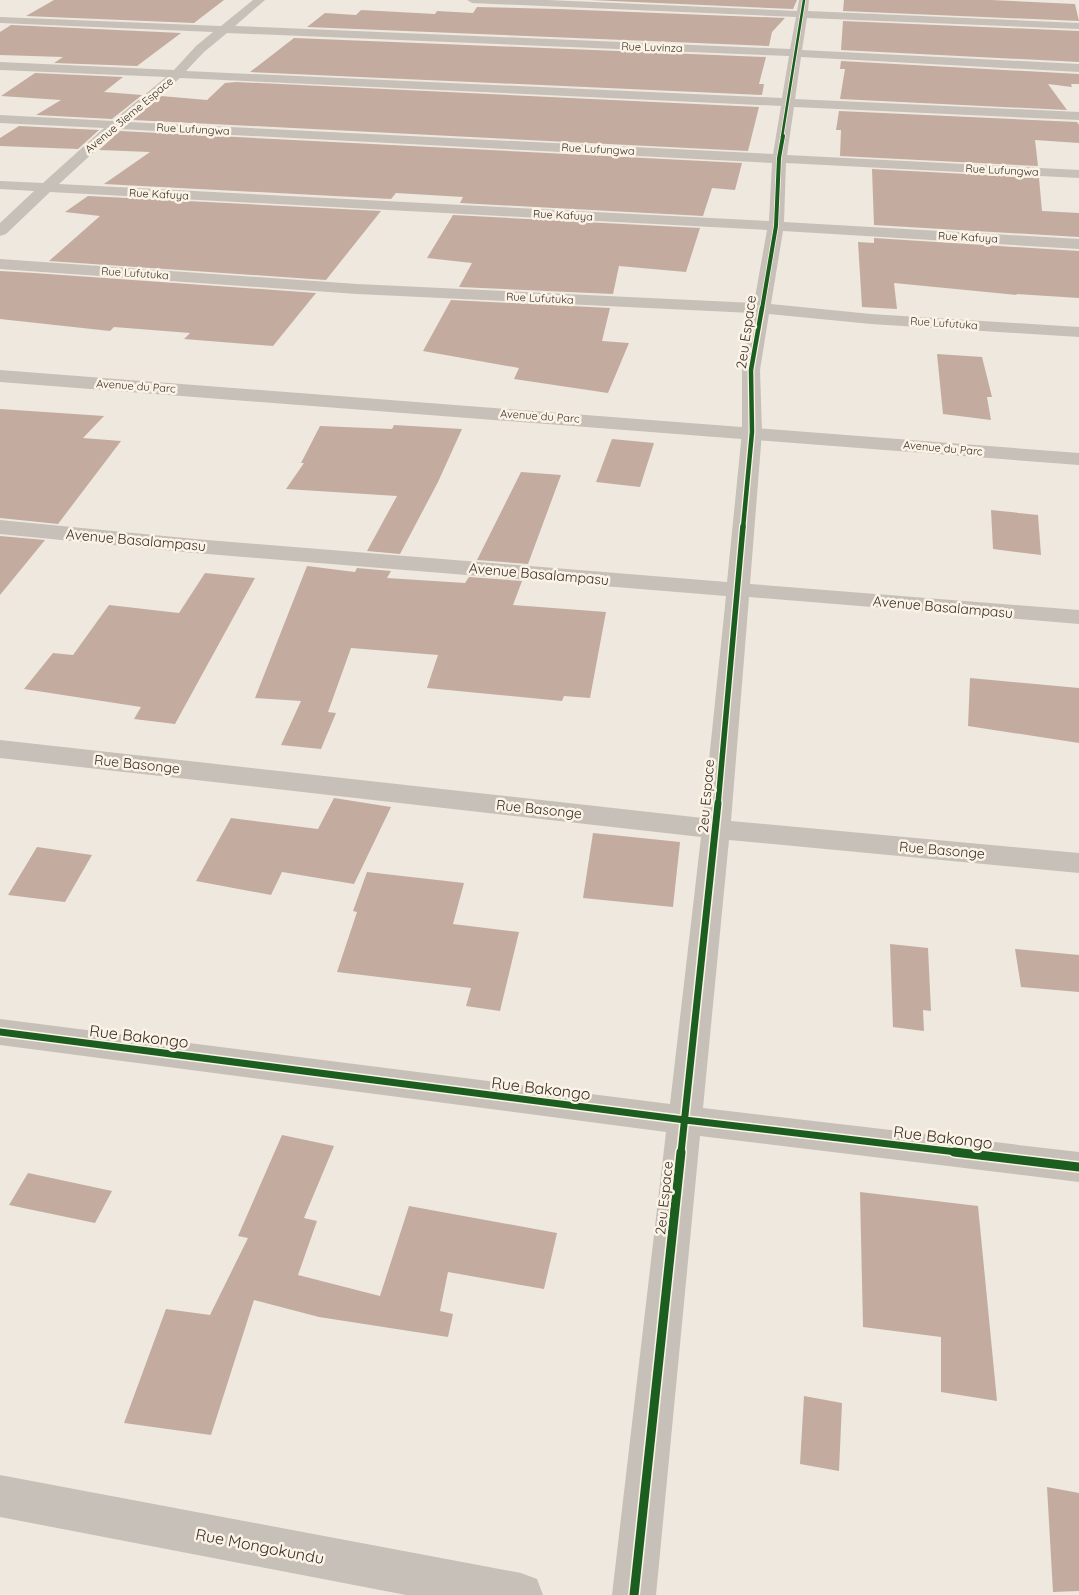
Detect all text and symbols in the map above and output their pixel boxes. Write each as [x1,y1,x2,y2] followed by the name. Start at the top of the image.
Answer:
[621,39,683,55] street label: Rue Luvinza
[82,74,176,156] street label: Avenue 3ieme Espace
[156,120,230,138] street label: Rue Lufungwa
[561,140,635,158] street label: Rue Lufungwa
[965,161,1039,179] street label: Rue Lufungwa
[129,185,189,203] street label: Rue Kafuya
[533,206,593,224] street label: Rue Kafuya
[938,228,998,246] street label: Rue Kafuya
[101,264,169,282] street label: Rue Lufutuka
[506,289,574,307] street label: Rue Lufutuka
[732,294,760,370] street label: 2eu Espace
[910,314,978,332] street label: Rue Lufutuka
[96,376,176,396] street label: Avenue du Parc
[500,406,580,426] street label: Avenue du Parc
[903,438,984,458] street label: Avenue du Parc
[65,525,207,555] street label: Avenue Basalampasu
[468,559,610,589] street label: Avenue Basalampasu
[872,592,1014,622] street label: Avenue Basalampasu
[93,751,181,777] street label: Rue Basonge
[694,758,718,834] street label: 2eu Espace
[495,796,583,822] street label: Rue Basonge
[898,837,986,863] street label: Rue Basonge
[88,1020,190,1052] street label: Rue Bakongo
[490,1072,592,1104] street label: Rue Bakongo
[892,1121,994,1153] street label: Rue Bakongo
[651,1160,677,1236] street label: 2eu Espace
[194,1524,326,1568] street label: Rue Mongokundu

